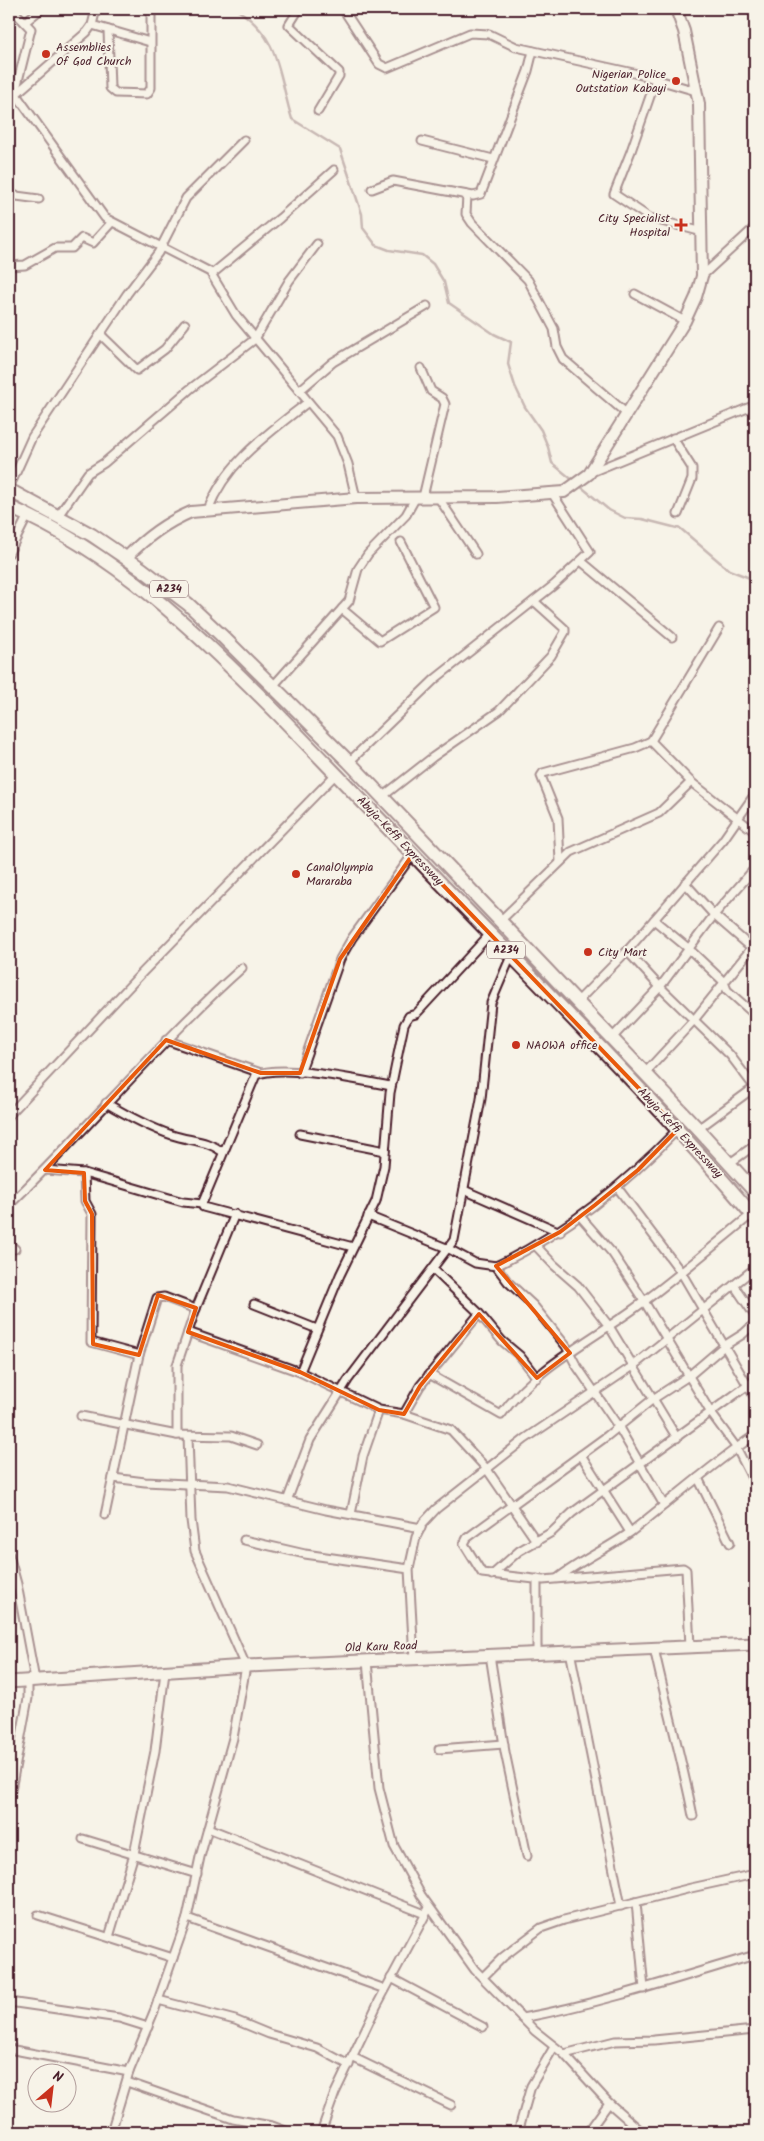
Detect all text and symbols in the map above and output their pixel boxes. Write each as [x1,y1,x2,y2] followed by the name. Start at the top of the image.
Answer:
[56,38,131,71] place label: Assemblies Of God Church
[40,48,52,60] marker: Assemblies Of God Church
[576,65,667,98] place label: Nigerian Police Outstation Kabayi
[670,75,682,87] marker: Nigerian Police Outstation Kabayi
[598,209,670,242] place label: City Specialist Hospital
[674,218,688,232] marker: City Specialist Hospital
[150,580,188,598] road number: A234
[352,792,448,890] street label: Abuja-Keffi Expressway
[306,858,374,891] place label: CanalOlympia Mararaba
[290,868,302,880] marker: CanalOlympia Mararaba
[487,942,525,958] road number: A234
[598,943,647,962] place label: City Mart
[582,946,594,958] marker: City Mart
[526,1036,598,1055] place label: NAOWA office
[510,1039,522,1051] marker: NAOWA office
[633,1083,728,1183] street label: Abuja-Keffi Expressway
[344,1636,419,1658] street label: Old Karu Road
[28,2064,78,2114] north arrow
[49,2066,67,2089] text: N

